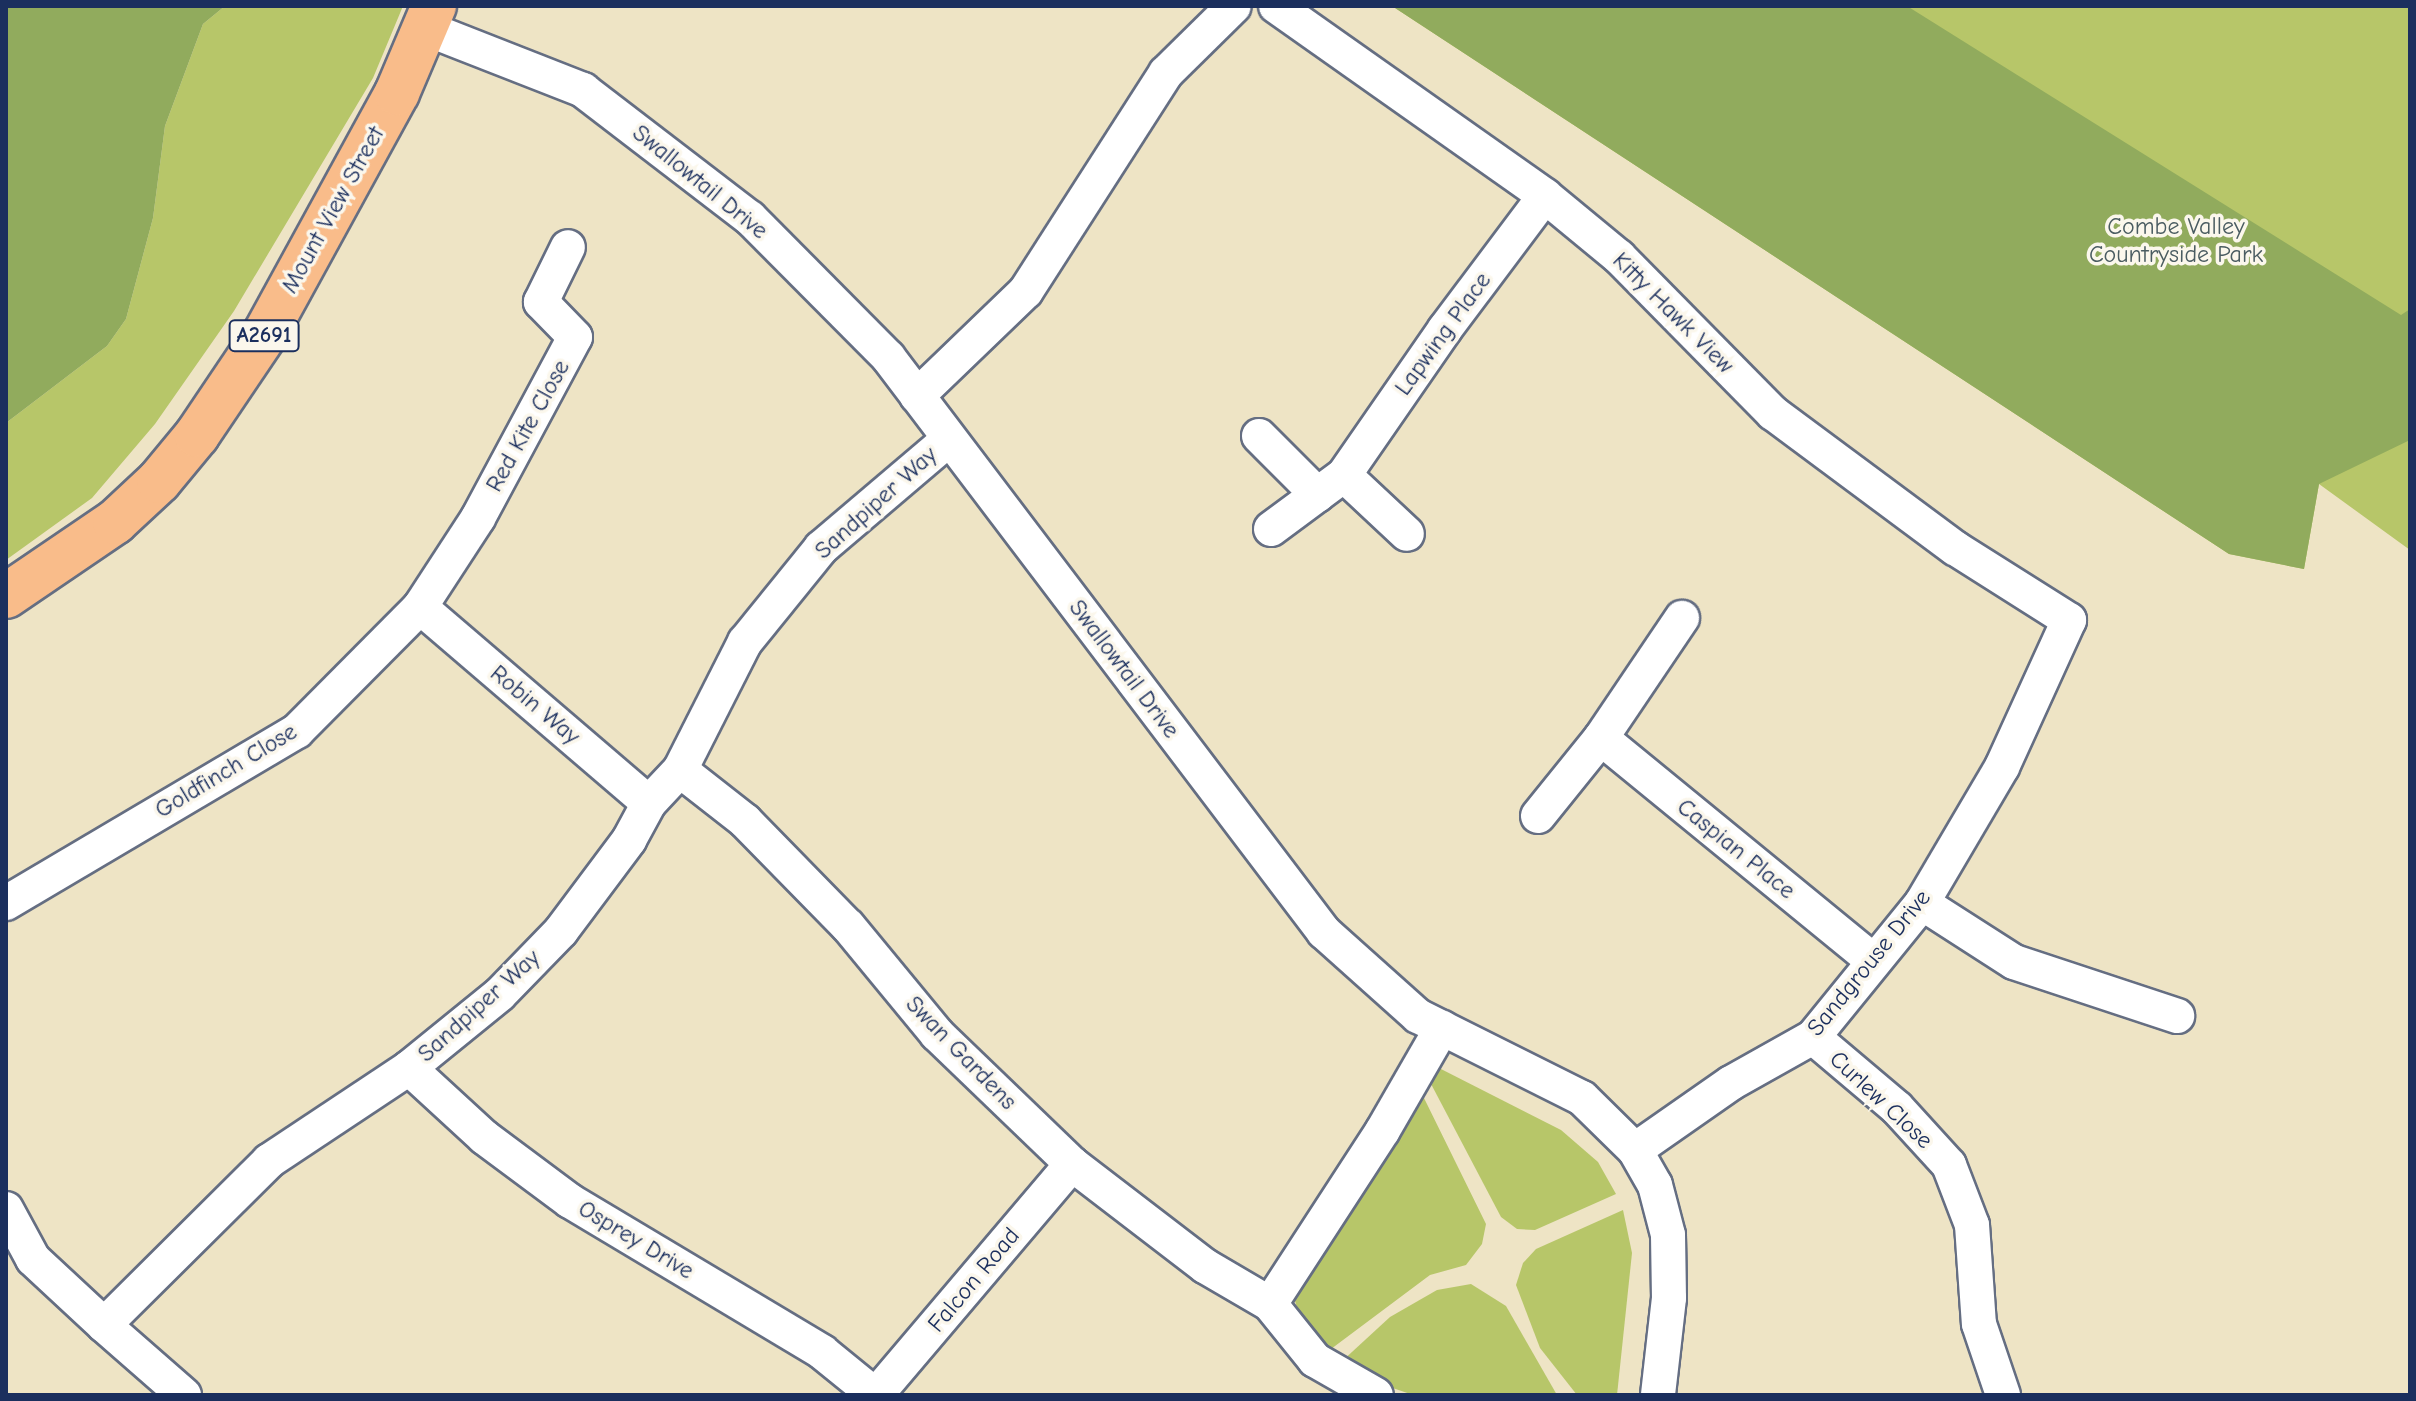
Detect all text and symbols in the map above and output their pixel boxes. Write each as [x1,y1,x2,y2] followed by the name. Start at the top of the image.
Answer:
[626,119,774,245] street label: Swallowtail Drive
[275,122,391,298] street label: Mount View Street
[2089,213,2263,269] park label: Combe Valley Countryside Park
[1606,246,1740,380] street label: Kitty Hawk View
[1389,267,1497,401] street label: Lapwing Place
[228,318,300,354] road number: A2691
[480,355,576,497] street label: Red Kite Close
[809,441,943,565] street label: Sandpiper Way
[1063,594,1185,744] street label: Swallowtail Drive
[484,659,586,751] street label: Robin Way
[150,717,302,825] street label: Goldfinch Close
[1671,793,1801,905] street label: Caspian Place
[1801,884,1937,1042] street label: Sandgrouse Drive
[412,944,546,1068] street label: Sandpiper Way
[900,990,1022,1116] street label: Swan Gardens
[1823,1045,1939,1155] street label: Curlew Close
[573,1194,699,1286] street label: Osprey Drive
[922,1222,1026,1338] street label: Falcon Road

